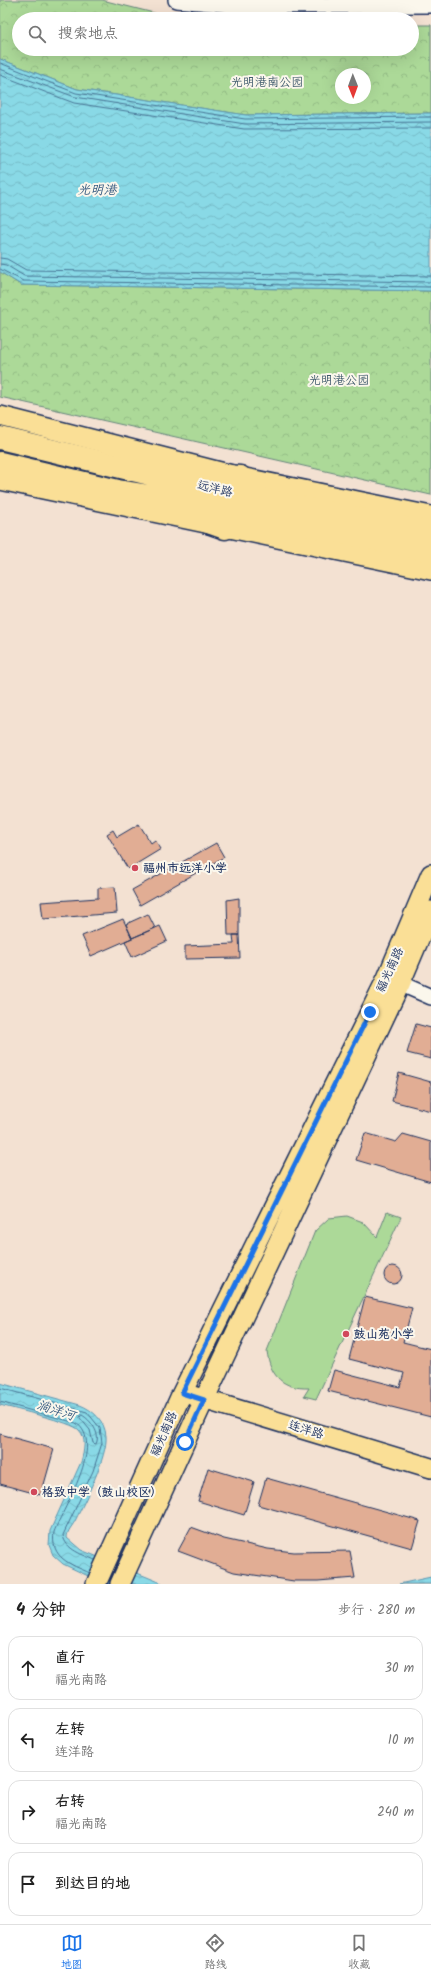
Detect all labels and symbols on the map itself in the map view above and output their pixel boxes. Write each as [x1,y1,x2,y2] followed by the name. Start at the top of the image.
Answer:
[335,68,371,104] north arrow
[231,73,303,92] park label: 光明港南公园
[77,180,118,201] water label: 光明港
[309,371,369,390] park label: 光明港公园
[195,476,235,502] street label: 远洋路
[143,859,227,878] place label: 福州市远洋小学
[130,863,140,873] marker: 福州市远洋小学
[371,944,409,996] street label: 福光南路
[361,1003,379,1021] route end
[354,1325,414,1344] place label: 鼓山苑小学
[341,1329,351,1339] marker: 鼓山苑小学
[34,1395,80,1428] water label: 淌洋河
[146,1408,182,1460] street label: 福光南路
[286,1416,326,1444] street label: 连洋路
[176,1433,194,1451] route start
[42,1483,162,1502] place label: 格致中学（鼓山校区）
[29,1487,39,1497] marker: 格致中学（鼓山校区）

